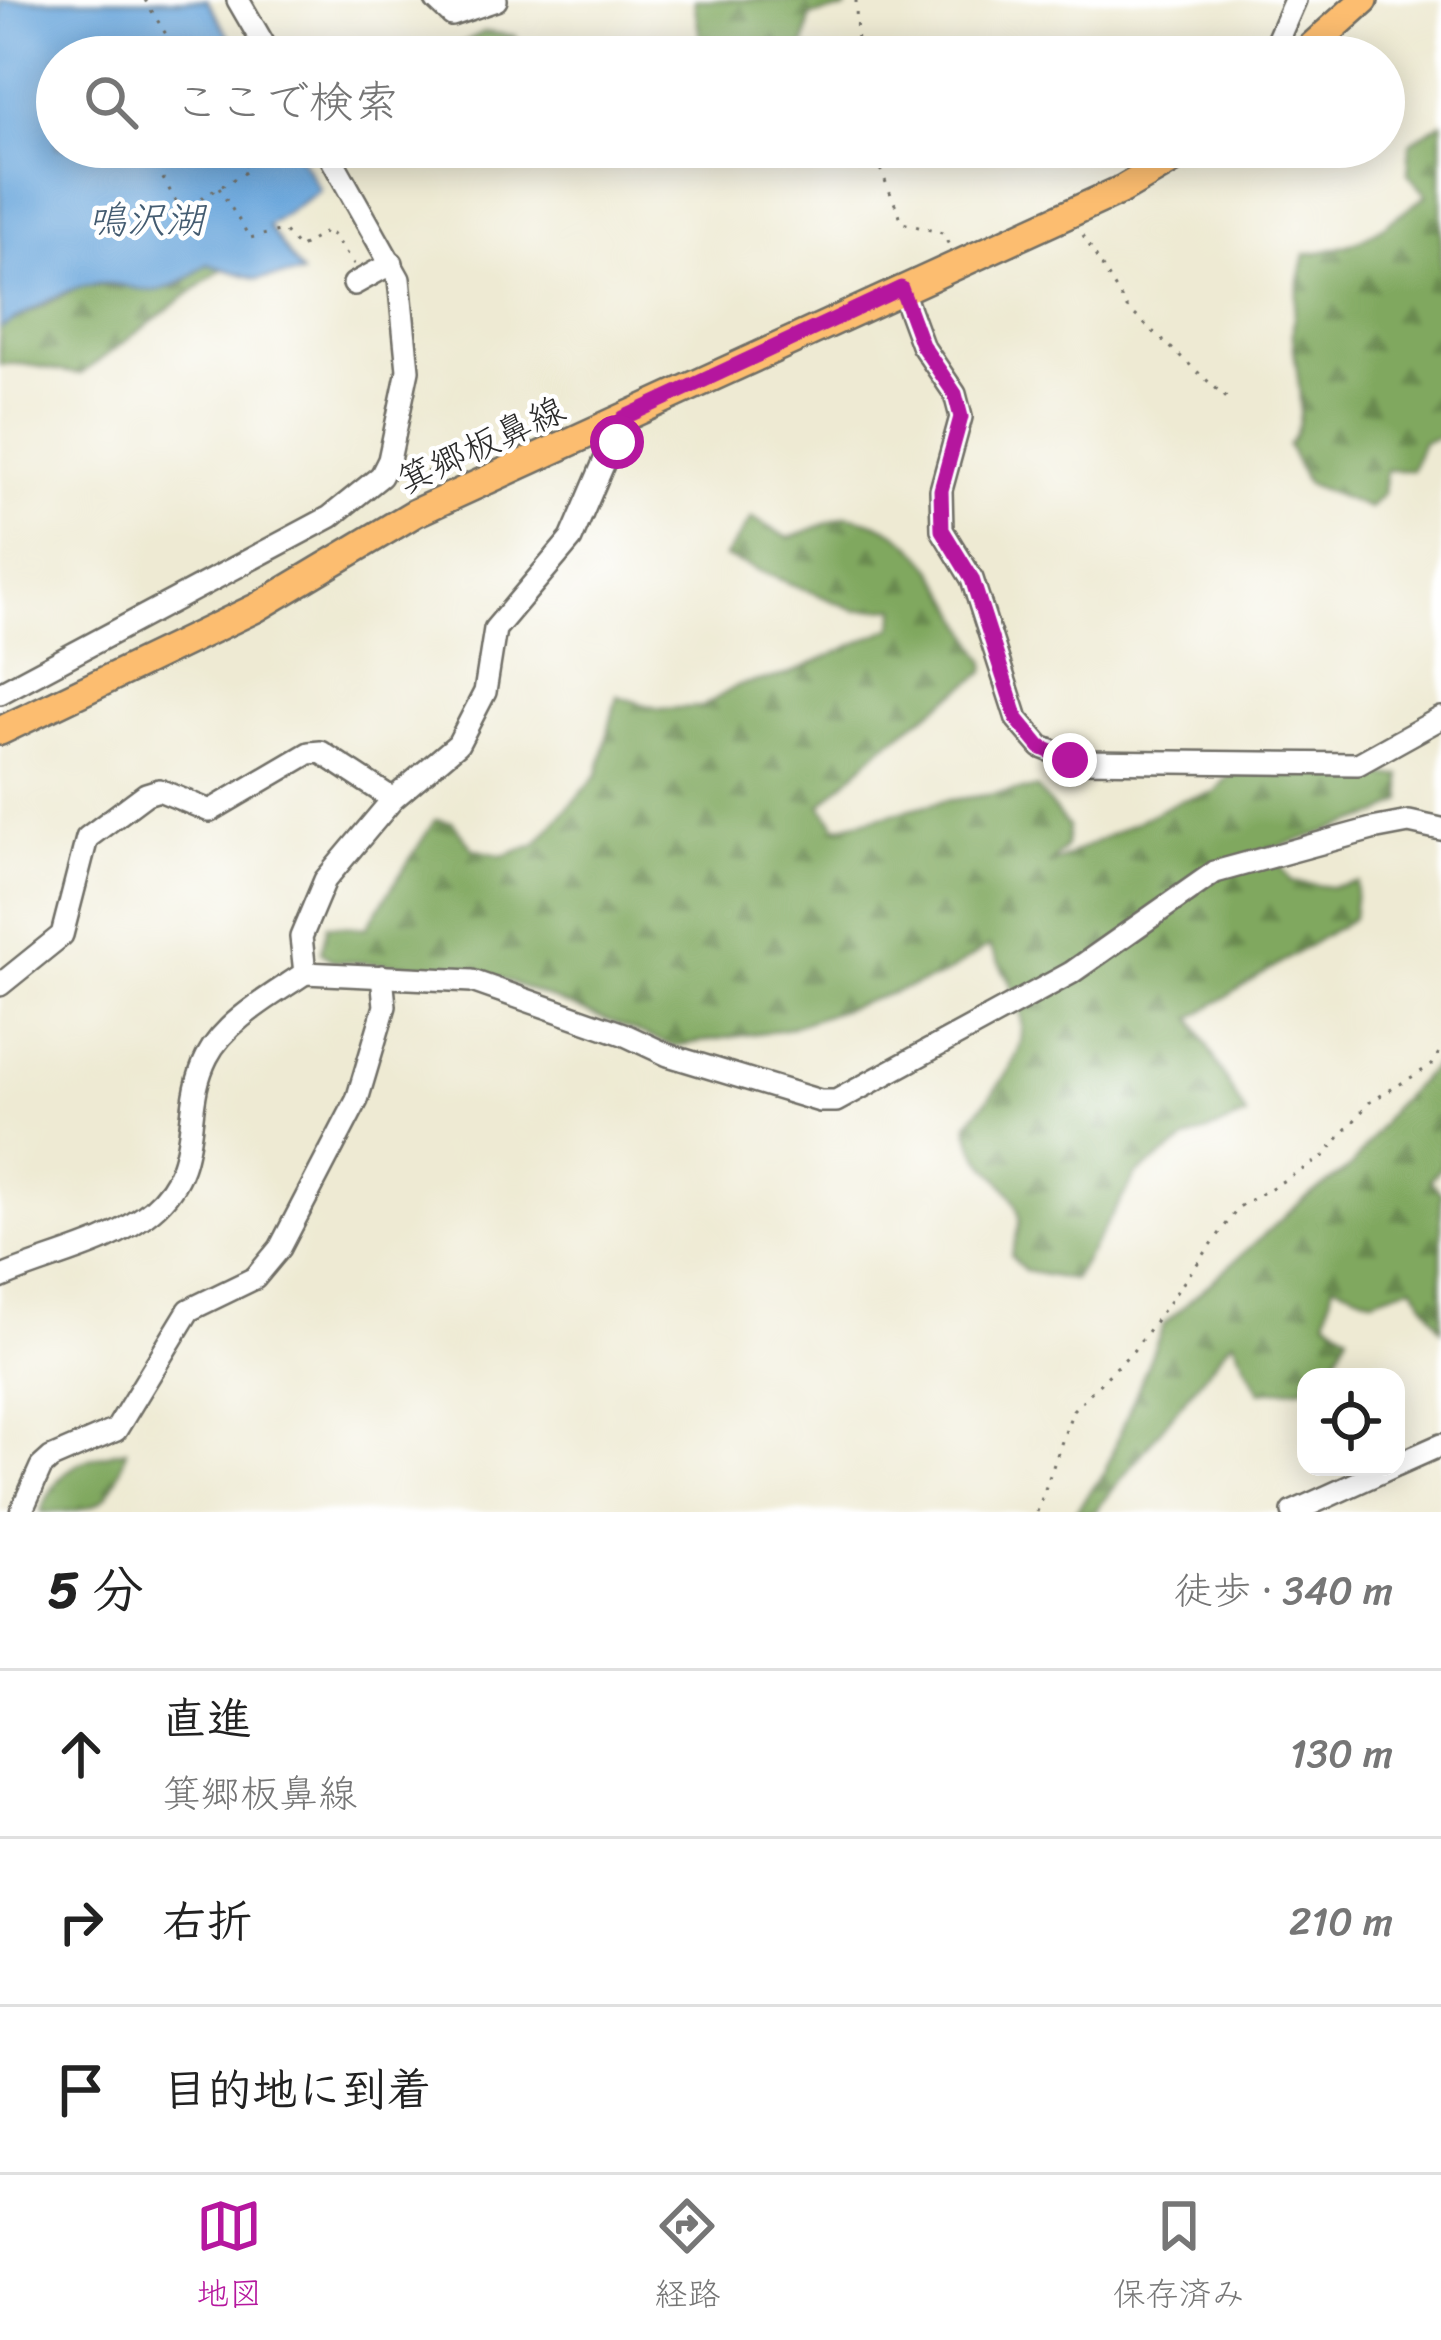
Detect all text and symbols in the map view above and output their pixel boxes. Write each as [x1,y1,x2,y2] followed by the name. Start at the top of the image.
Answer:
[36,36,1405,168] search box
[174,62,399,142] text: ここで検索
[78,69,144,135] icon: search
[87,185,207,254] water label: 鳴沢湖
[386,378,576,512] street label: 箕郷板鼻線
[590,415,644,469] route start
[1043,733,1097,787] route end
[1297,1368,1405,1476] map controls
[1297,1368,1405,1476] button: locate
[48,1545,143,1635] text: 5 分
[1174,1556,1393,1625] text: 徒歩 · 340 m
[162,1679,252,1759] text: 直進
[1290,1719,1393,1788] text: 130 m
[48,1721,114,1787] icon: ahead
[162,1759,357,1828] text: 箕郷板鼻線
[162,1882,252,1962] text: 右折
[1289,1887,1393,1956] text: 210 m
[48,1889,114,1955] icon: right
[162,2050,432,2130] text: 目的地に到着
[48,2057,114,2123] icon: arrive
[196,2193,262,2323] tab: 地図
[654,2193,720,2323] tab: 経路
[1113,2193,1245,2323] tab: 保存済み

